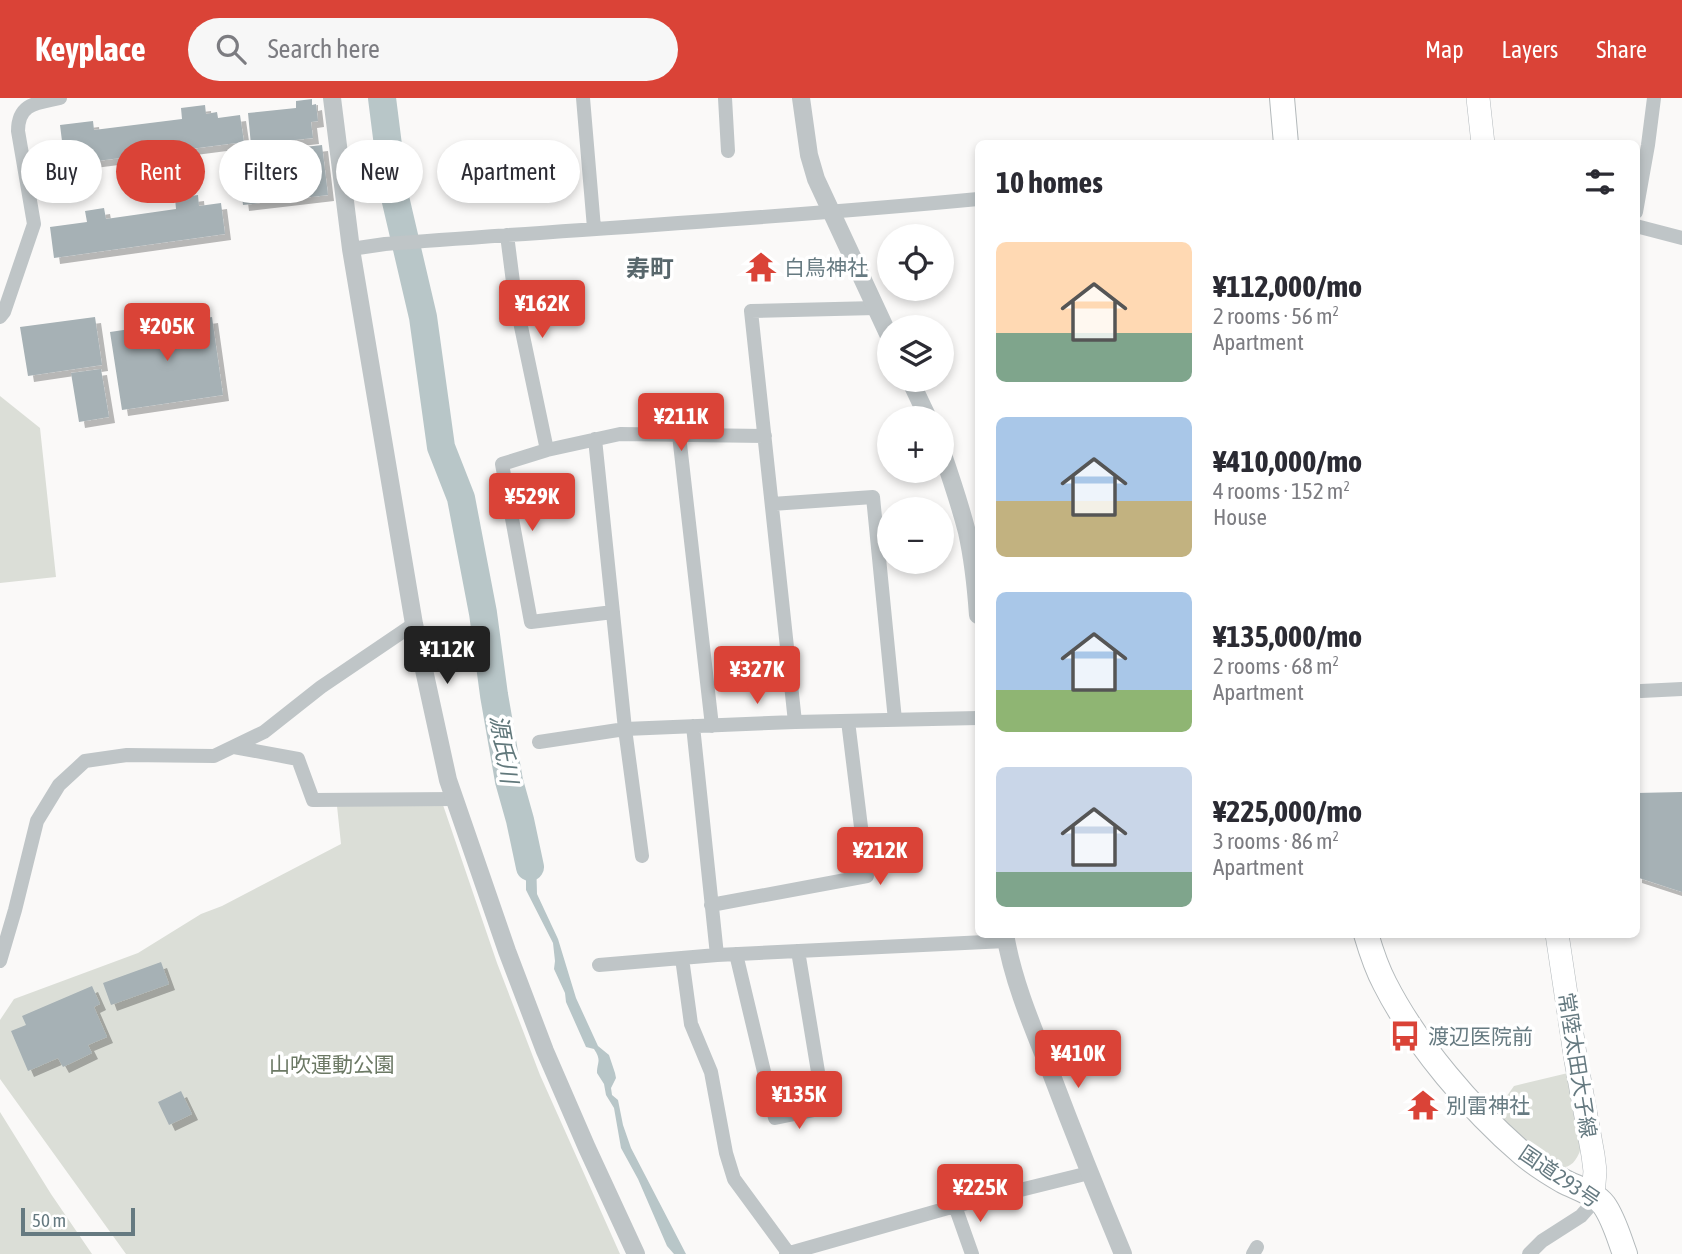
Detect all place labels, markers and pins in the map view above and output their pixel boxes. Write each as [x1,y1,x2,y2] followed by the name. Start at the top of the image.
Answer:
[744,250,778,284] temple icon: 白鳥神社
[784,255,868,279] place label: 白鳥神社
[493,280,591,340] pin: ¥162K
[118,303,216,363] pin: ¥205K
[632,394,730,453] pin: ¥211K
[483,474,581,533] pin: ¥529K
[398,626,496,686] pin: ¥112K
[708,646,806,706] pin: ¥327K
[831,828,929,887] pin: ¥212K
[1388,1019,1422,1053] bus stop icon: 渡辺医院前
[1428,1024,1533,1048] place label: 渡辺医院前
[1029,1030,1127,1090] pin: ¥410K
[750,1072,848,1131] pin: ¥135K
[1406,1088,1440,1122] temple icon: 別雷神社
[1446,1093,1530,1117] place label: 別雷神社
[931,1164,1029,1224] pin: ¥225K

